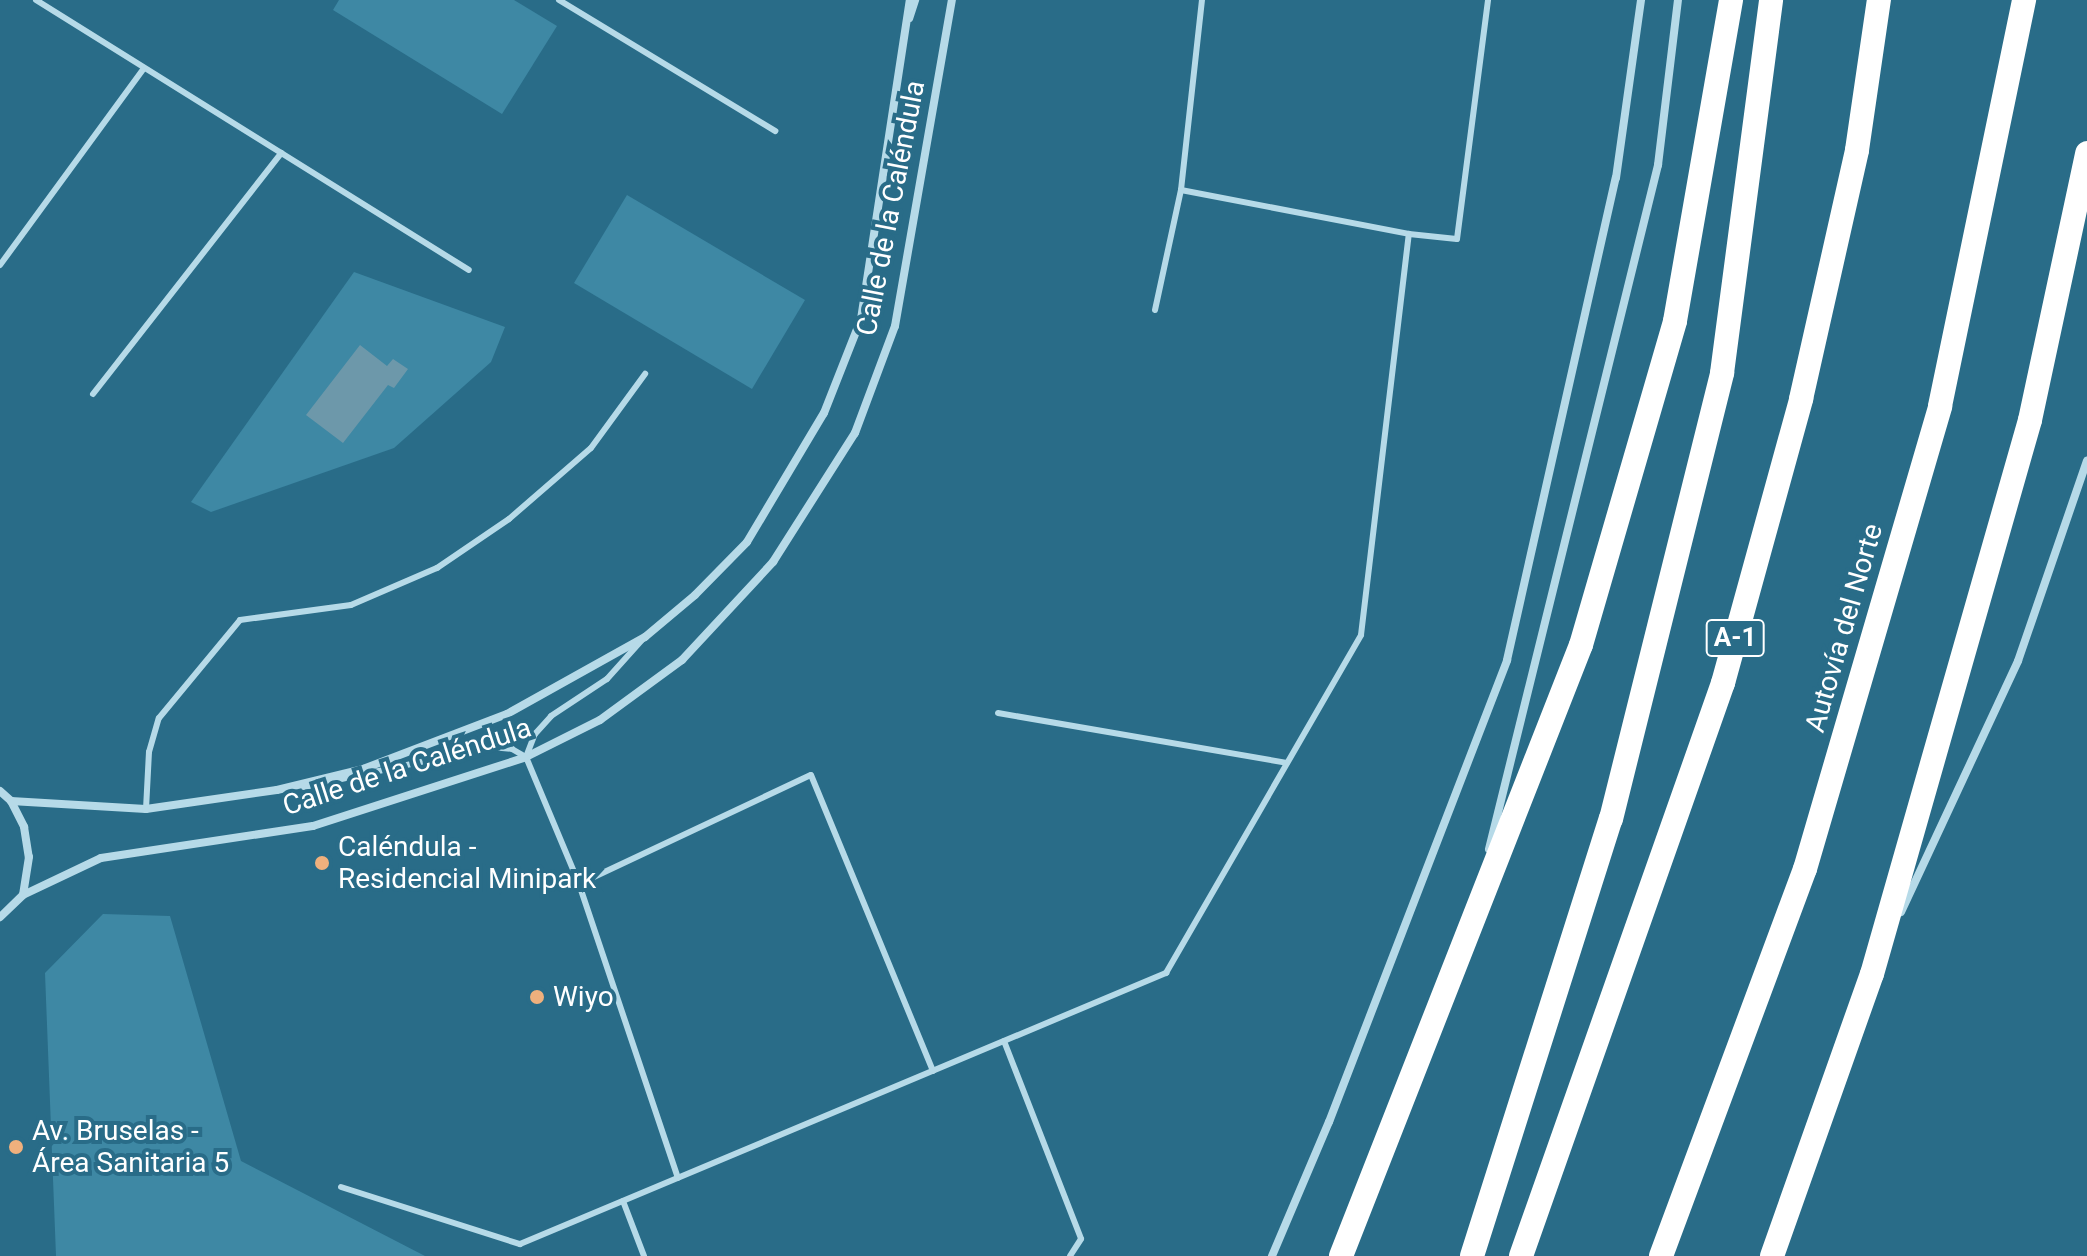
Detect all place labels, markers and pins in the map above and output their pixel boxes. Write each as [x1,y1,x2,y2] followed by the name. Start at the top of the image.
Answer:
[338,830,596,896] place label: Caléndula - Residencial Minipark
[313,854,331,872] marker: Caléndula - Residencial Minipark
[553,980,614,1014] place label: Wiyo
[528,988,546,1006] marker: Wiyo
[32,1114,229,1180] place label: Av. Bruselas - Área Sanitaria 5
[7,1138,25,1156] marker: Av. Bruselas - Área Sanitaria 5

